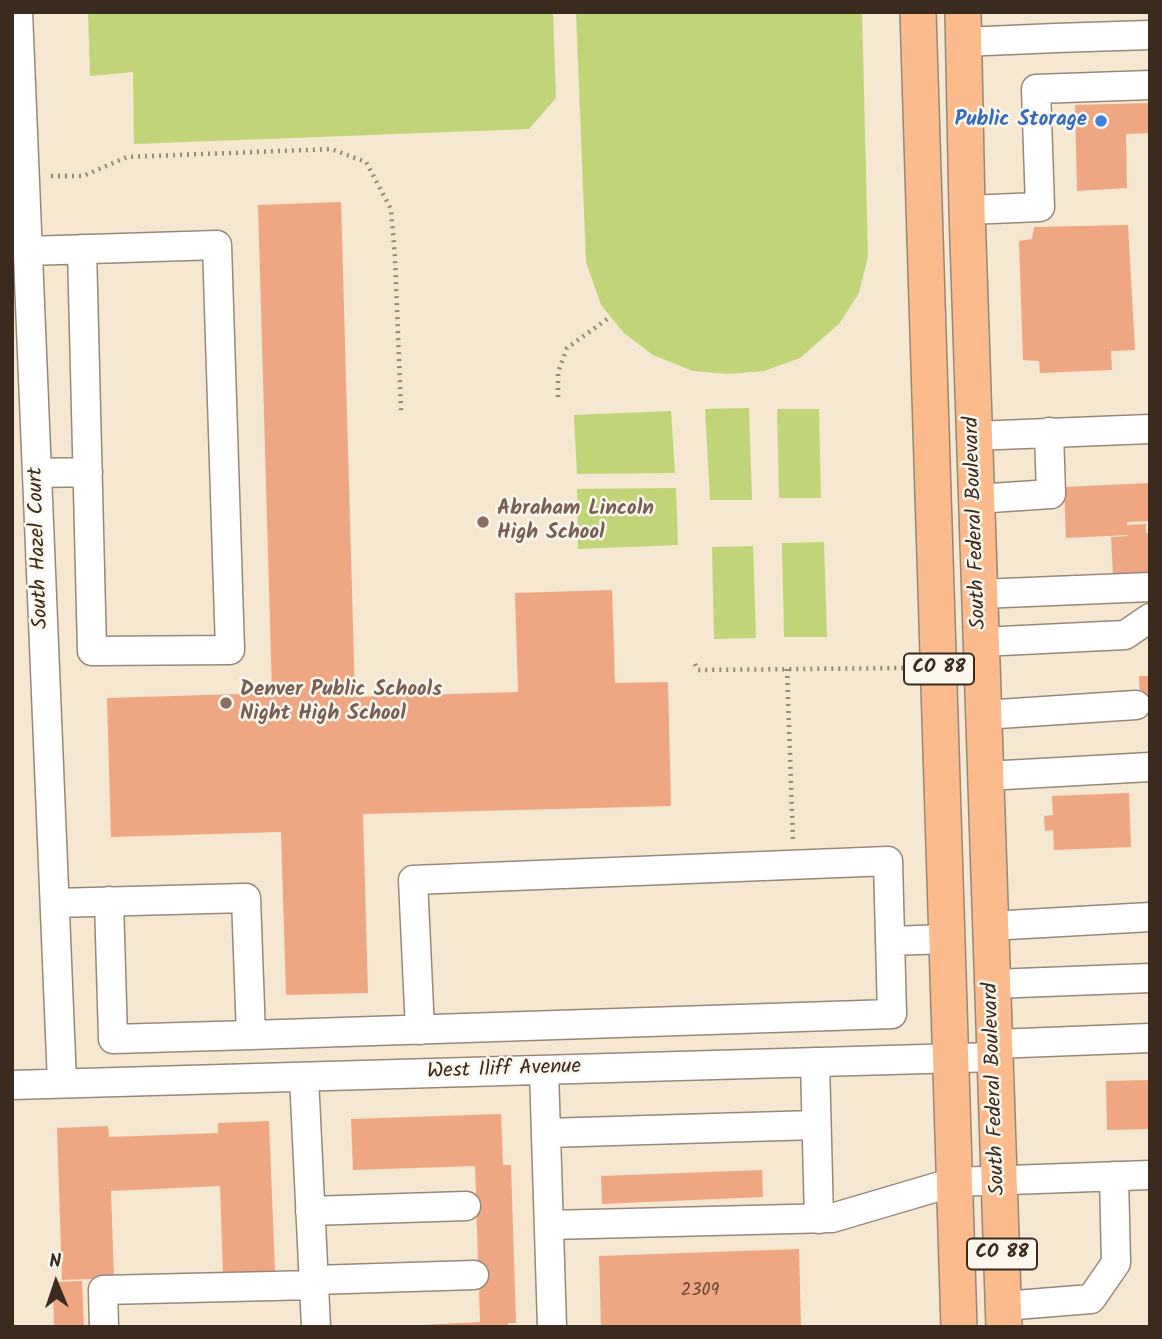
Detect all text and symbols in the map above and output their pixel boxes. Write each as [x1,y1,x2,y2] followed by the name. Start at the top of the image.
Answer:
[955,108,1087,134] place label: Public Storage
[1093,113,1109,129] marker: Public Storage
[961,416,993,630] street label: South Federal Boulevard
[25,467,55,629] street label: South Hazel Court
[497,497,654,547] place label: Abraham Lincoln High School
[475,514,491,530] marker: Abraham Lincoln High School
[904,654,974,684] road number: CO 88
[240,678,442,728] place label: Denver Public Schools Night High School
[218,695,234,711] marker: Denver Public Schools Night High School
[980,982,1012,1196] street label: South Federal Boulevard
[427,1056,581,1086] street label: West Iliff Avenue
[967,1238,1037,1270] road number: CO 88
[49,1247,62,1277] text: N
[21,1248,91,1318] north arrow
[681,1281,719,1303] house number: 2309

